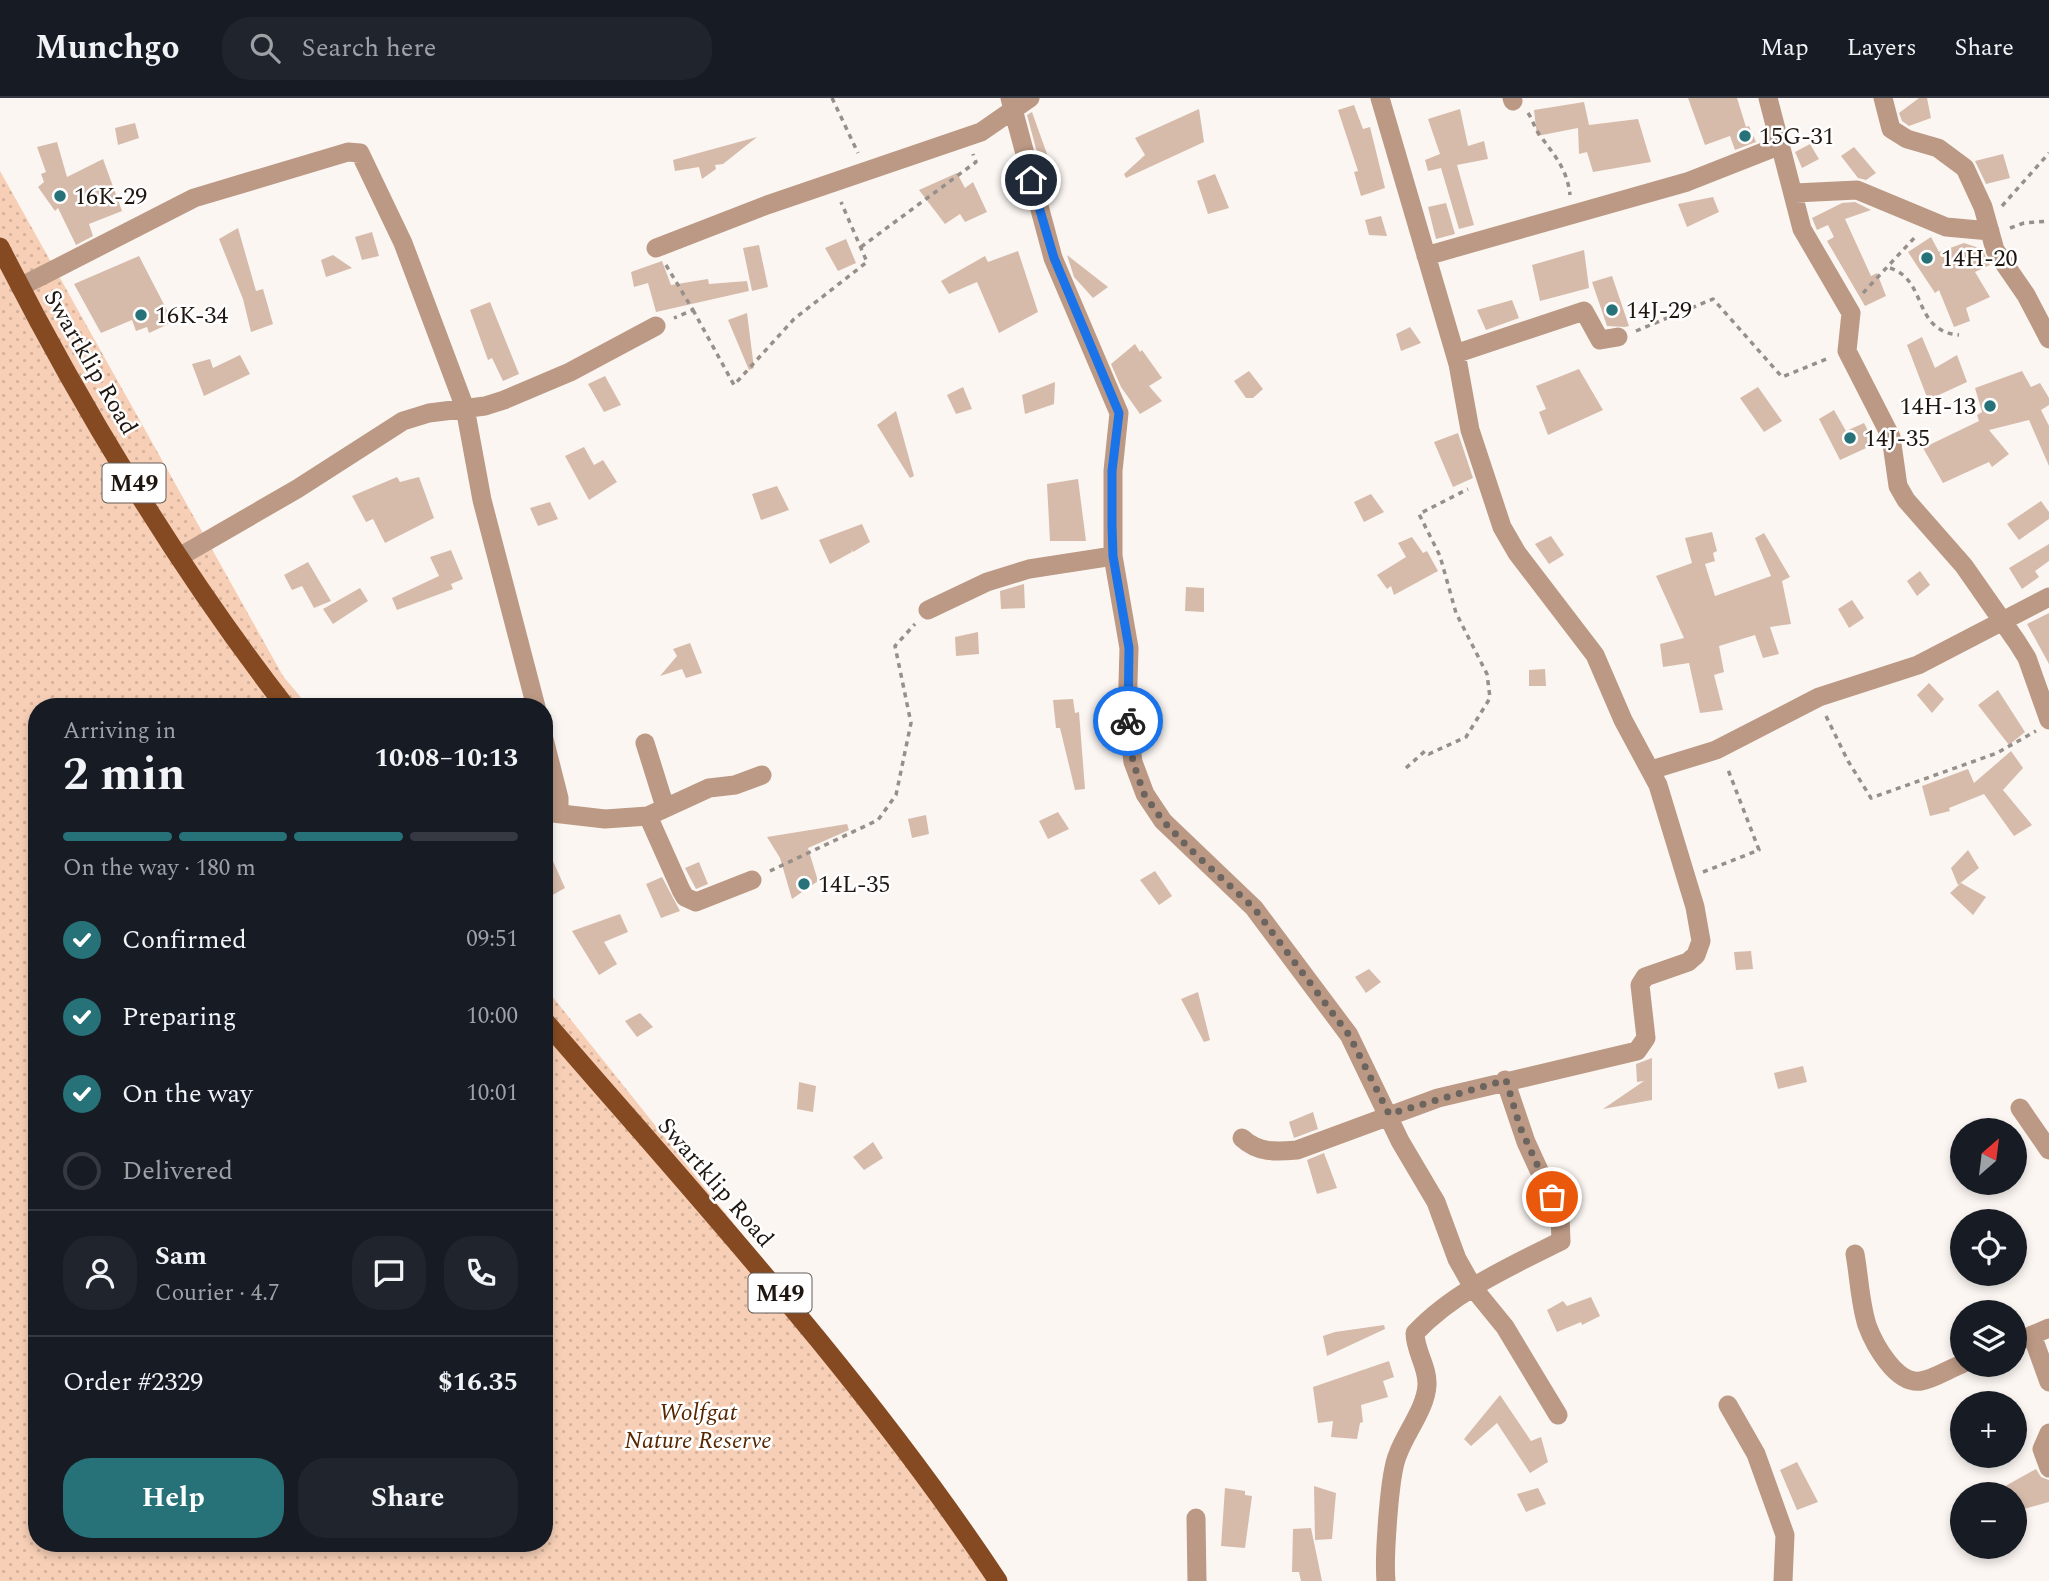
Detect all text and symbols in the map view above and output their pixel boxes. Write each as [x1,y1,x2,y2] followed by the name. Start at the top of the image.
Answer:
[222,17,712,80] search box
[35,23,180,73] text: Munchgo
[302,28,436,68] text: Search here
[246,29,284,67] icon: search
[1760,30,1809,66] text: Map
[1847,30,1917,66] text: Layers
[1955,30,2014,66] text: Share
[1759,119,1834,155] place label: 15G-31
[1737,128,1753,144] marker: 15G-31
[1001,150,1061,210] pin
[1012,161,1050,199] icon: home
[74,179,147,215] place label: 16K-29
[52,188,68,204] marker: 16K-29
[1941,241,2017,277] place label: 14H-20
[1919,250,1935,266] marker: 14H-20
[34,283,146,442] street label: Swartklip Road
[1626,293,1692,329] place label: 14J-29
[155,298,228,334] place label: 16K-34
[1604,302,1620,318] marker: 14J-29
[133,307,149,323] marker: 16K-34
[1900,389,1976,425] place label: 14H-13
[1982,398,1998,414] marker: 14H-13
[1864,421,1930,457] place label: 14J-35
[1842,430,1858,446] marker: 14J-35
[102,464,166,502] road number: M49
[1093,686,1163,756] courier
[1109,702,1147,740] icon: bike
[63,714,176,749] text: Arriving in
[374,738,518,778] text: 10:08–10:13
[63,740,185,810] text: 2 min
[63,851,256,886] text: On the way · 180 m
[818,867,890,903] place label: 14L-35
[796,876,812,892] marker: 14L-35
[122,920,247,960] text: Confirmed
[63,921,101,959] icon: check
[466,922,518,957] text: 09:51
[122,997,236,1037] text: Preparing
[63,998,101,1036] icon: check
[466,999,518,1034] text: 10:00
[122,1074,253,1114] text: On the way
[63,1075,101,1113] icon: check
[466,1076,518,1111] text: 10:01
[648,1110,782,1256] street label: Swartklip Road
[1950,1118,2026,1195] north arrow
[1950,1118,2027,1559] map controls
[122,1151,233,1191] text: Delivered
[1522,1167,1582,1227] pin
[1533,1178,1571,1216] icon: bag
[1950,1209,2027,1286] button: locate
[63,1236,137,1310] button: person
[155,1236,207,1276] text: Sam
[352,1236,426,1310] button: chat
[444,1236,518,1310] button: phone
[748,1274,812,1312] road number: M49
[155,1276,280,1311] text: Courier · 4.7
[1950,1300,2027,1377] button: layers
[63,1362,203,1402] text: Order #2329
[438,1362,518,1402] text: $16.35
[1950,1391,2027,1468] button: +
[624,1395,772,1459] park label: Wolfgat Nature Reserve
[63,1458,284,1538] button: Help
[298,1458,518,1538] button: Share
[1950,1482,2027,1559] button: −

